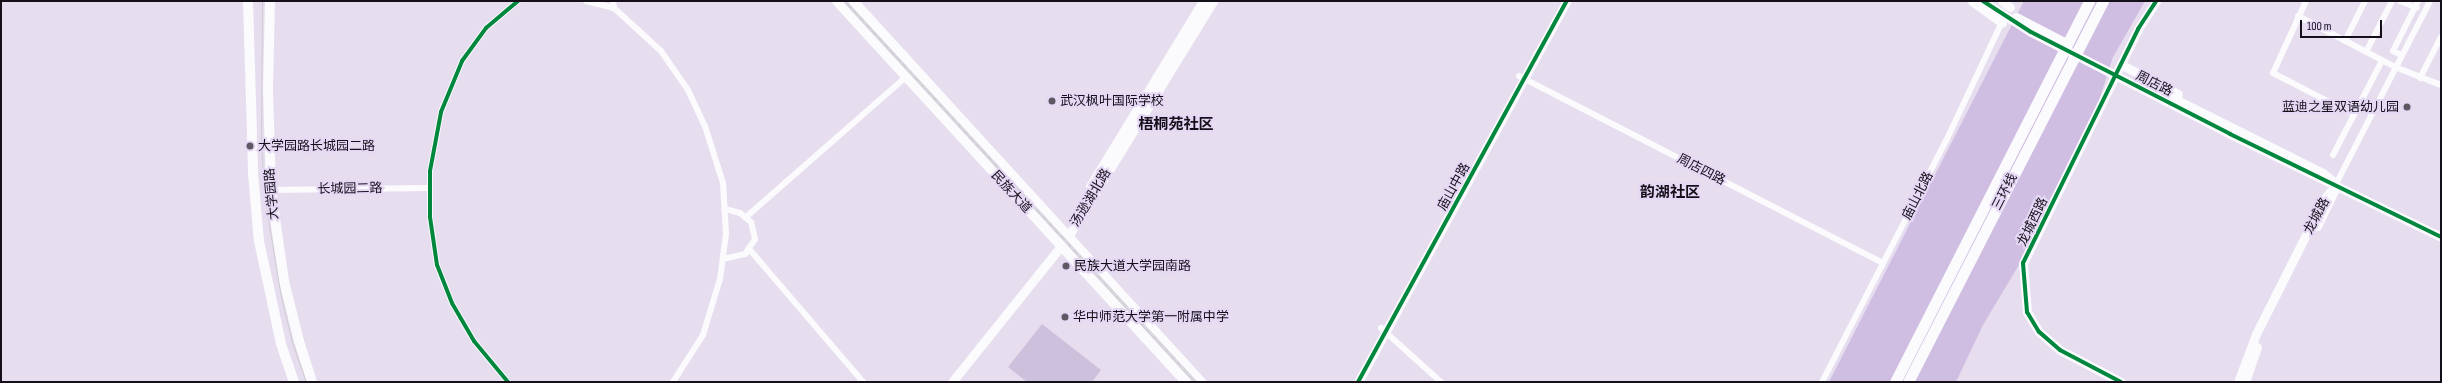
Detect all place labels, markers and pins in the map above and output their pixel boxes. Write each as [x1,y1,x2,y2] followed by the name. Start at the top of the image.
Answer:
[1060,93,1164,109] place label: 武汉枫叶国际学校
[1047,96,1057,106] marker: 武汉枫叶国际学校
[2282,99,2399,115] place label: 蓝迪之星双语幼儿园
[2402,102,2412,112] marker: 蓝迪之星双语幼儿园
[258,138,375,154] place label: 大学园路长城园二路
[245,141,255,151] marker: 大学园路长城园二路
[1074,258,1191,274] place label: 民族大道大学园南路
[1061,261,1071,271] marker: 民族大道大学园南路
[1073,309,1229,325] place label: 华中师范大学第一附属中学
[1060,312,1070,322] marker: 华中师范大学第一附属中学

